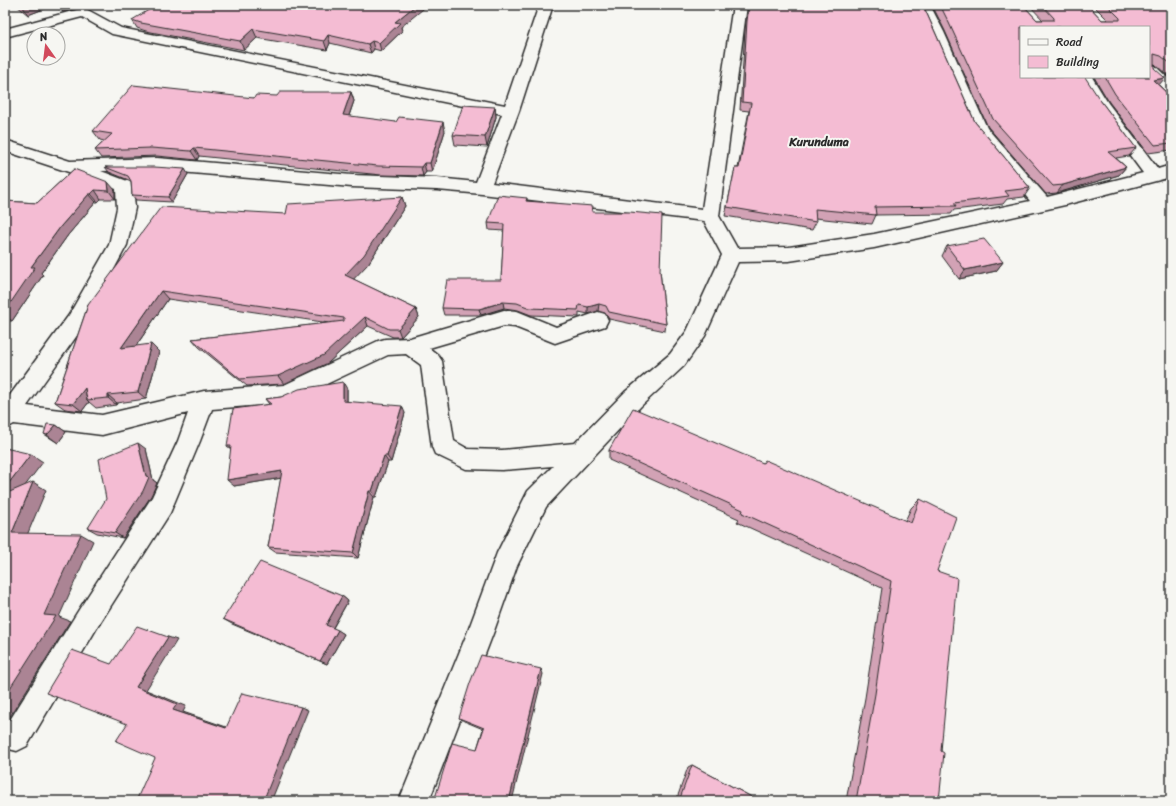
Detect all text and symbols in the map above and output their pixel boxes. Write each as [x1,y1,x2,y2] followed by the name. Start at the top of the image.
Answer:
[26,26,66,66] north arrow
[1020,26,1150,78] legend
[37,27,50,47] text: N
[1056,31,1083,53] text: Road
[1056,51,1099,73] text: Building
[788,131,849,153] district label: Kurunduma

